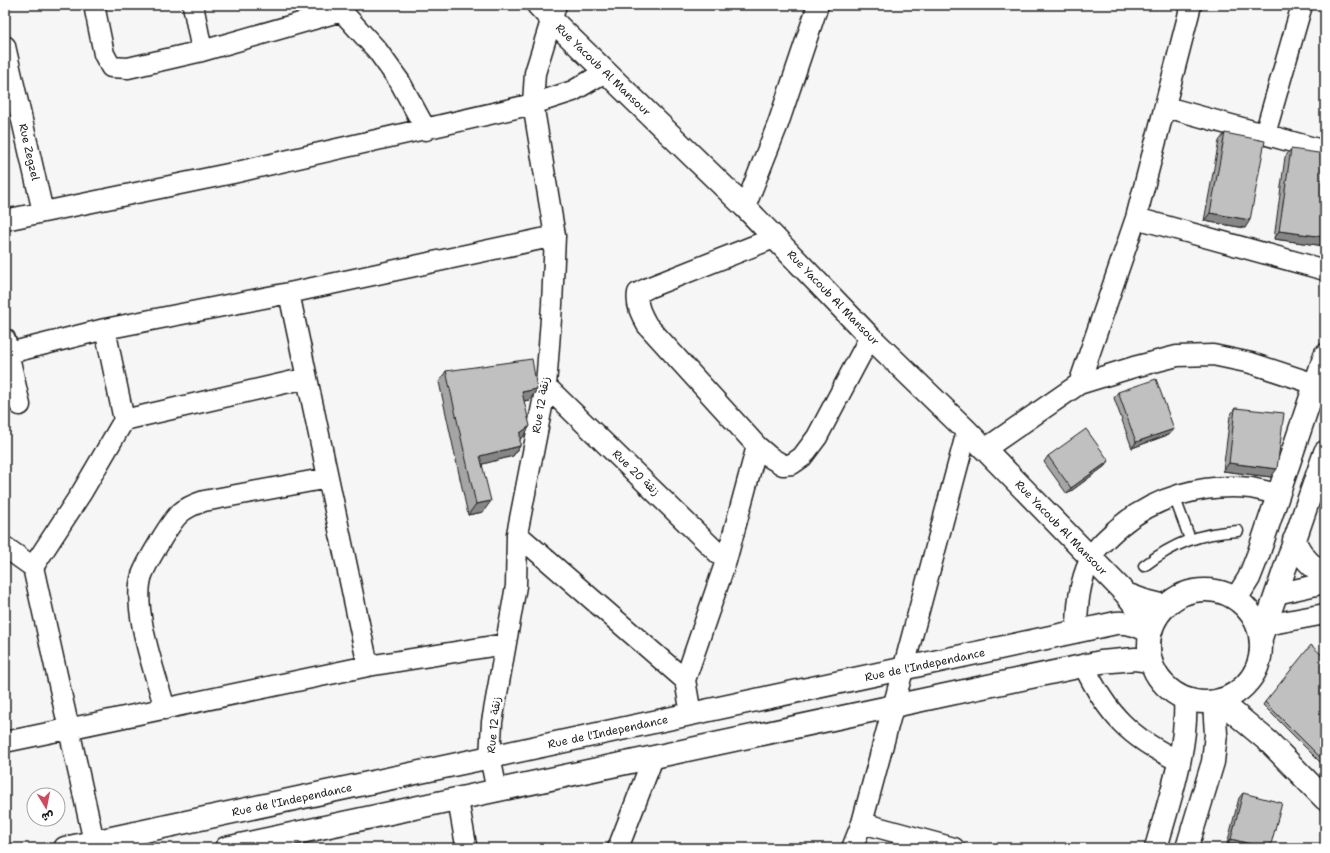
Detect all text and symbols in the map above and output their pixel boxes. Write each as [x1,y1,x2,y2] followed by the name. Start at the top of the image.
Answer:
[552,21,654,119] street label: Rue Yacoub Al Mansour
[15,122,43,183] street label: Rue Zegzel
[784,247,882,349] street label: Rue Yacoub Al Mansour
[529,376,553,434] street label: Rue 12 زنقة
[609,447,663,499] street label: Rue 20 زنقة
[1012,477,1110,579] street label: Rue Yacoub Al Mansour
[864,645,986,685] street label: Rue de l'Independance
[484,696,504,754] street label: Rue 12 زنقة
[547,712,669,752] street label: Rue de l'Independance
[231,780,353,820] street label: Rue de l'Independance
[26,787,66,827] north arrow
[40,808,55,825] text: ش

